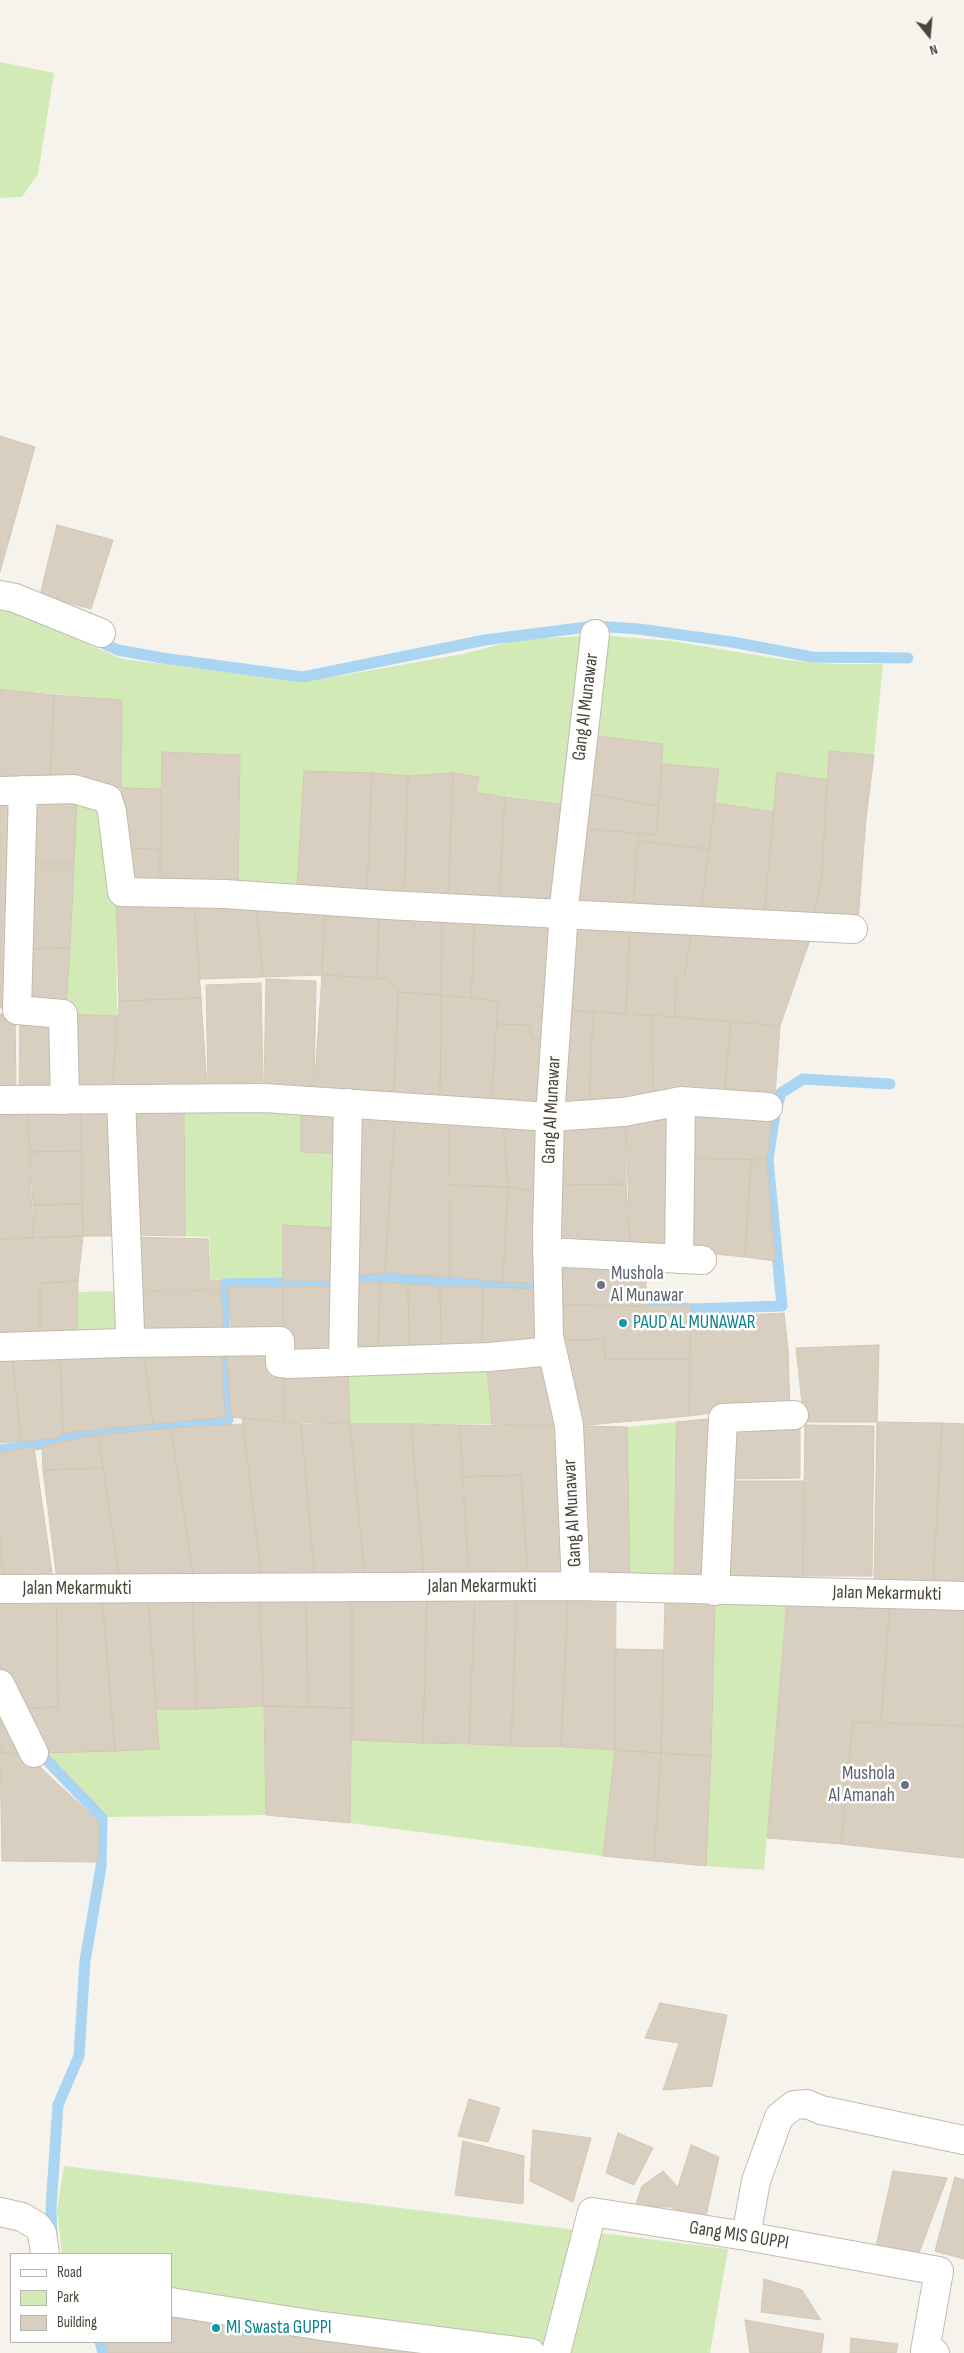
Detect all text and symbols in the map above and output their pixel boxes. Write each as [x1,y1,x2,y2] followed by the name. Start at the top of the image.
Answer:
[904,10,954,60] north arrow
[927,41,940,59] text: N
[568,652,604,762] street label: Gang Al Munawar
[538,1055,566,1165] street label: Gang Al Munawar
[611,1263,684,1307] place label: Mushola Al Munawar
[595,1279,607,1291] marker: Mushola Al Munawar
[633,1312,755,1334] place label: PAUD AL MUNAWAR
[617,1317,629,1329] marker: PAUD AL MUNAWAR
[559,1458,587,1568] street label: Gang Al Munawar
[428,1576,536,1598] street label: Jalan Mekarmukti
[23,1578,131,1600] street label: Jalan Mekarmukti
[832,1582,942,1606] street label: Jalan Mekarmukti
[828,1763,895,1807] place label: Mushola Al Amanah
[899,1779,911,1791] marker: Mushola Al Amanah
[688,2217,790,2255] street label: Gang MIS GUPPI
[10,2253,172,2343] legend
[57,2263,82,2282] text: Road
[57,2288,79,2307] text: Park
[57,2313,97,2332] text: Building
[226,2317,332,2339] place label: MI Swasta GUPPI
[210,2322,222,2334] marker: MI Swasta GUPPI

